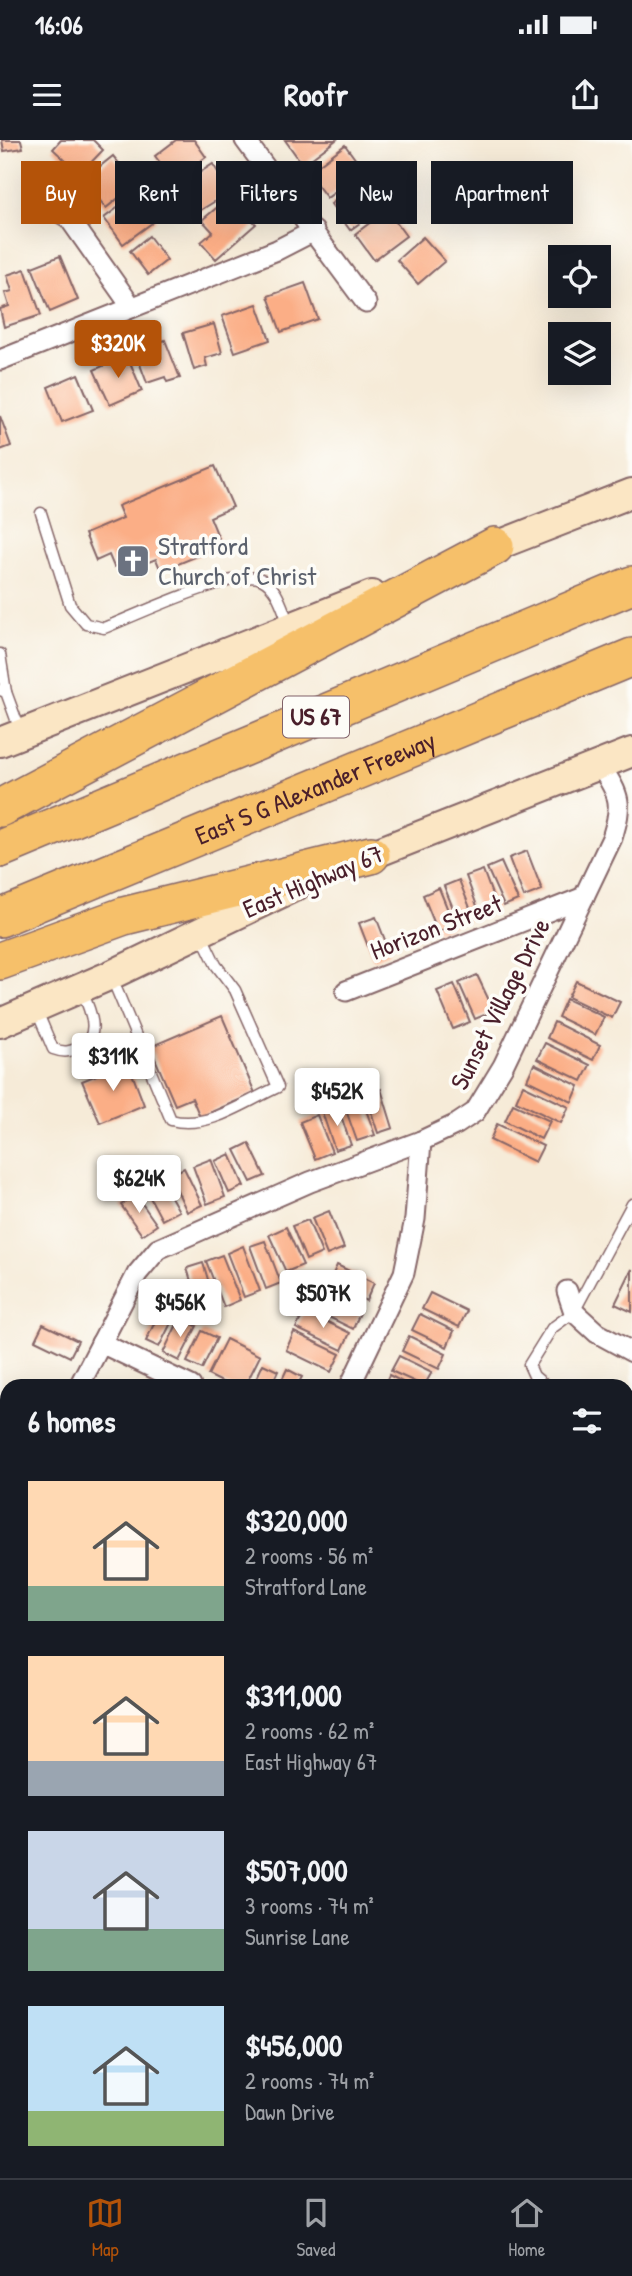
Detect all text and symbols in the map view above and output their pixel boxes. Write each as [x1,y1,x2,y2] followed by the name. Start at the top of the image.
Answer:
[35,7,83,42] text: 16:06
[284,73,348,116] text: Roofr
[28,76,66,114] icon: menu
[566,76,604,114] icon: share
[21,161,101,224] chip: Buy
[115,161,202,224] chip: Rent
[216,161,322,224] chip: Filters
[336,161,417,224] chip: New
[431,161,573,224] chip: Apartment
[548,245,611,385] map controls
[548,245,611,308] button: locate
[69,320,167,380] pin: $320K
[548,322,611,385] button: layers
[90,327,146,358] text: $320K
[158,528,317,593] place label: Stratford Church of Christ
[114,542,152,580] church icon: Stratford Church of Christ
[283,696,349,738] road number: US 67
[190,722,440,853] street label: East S G Alexander Freeway
[237,835,388,926] street label: East Highway 67
[365,885,508,968] street label: Horizon Street
[441,912,558,1095] street label: Sunset Village Drive
[64,1034,162,1093] pin: $311K
[88,1040,138,1071] text: $311K
[288,1068,386,1128] pin: $452K
[311,1075,363,1106] text: $452K
[90,1156,188,1215] pin: $624K
[113,1162,165,1193] text: $624K
[274,1270,372,1330] pin: $507K
[295,1277,351,1308] text: $507K
[131,1280,229,1339] pin: $456K
[154,1286,206,1317] text: $456K
[28,1401,115,1441] text: 6 homes
[568,1402,606,1440] icon: filters
[245,1500,348,1540] text: $320,000
[84,1509,168,1593] icon: home
[245,1540,373,1571] text: 2 rooms · 56 m²
[245,1571,367,1602] text: Stratford Lane
[245,1675,342,1715] text: $311,000
[84,1684,168,1768] icon: home
[245,1715,374,1746] text: 2 rooms · 62 m²
[245,1746,377,1777] text: East Highway 67
[245,1850,348,1890] text: $507,000
[84,1859,168,1943] icon: home
[245,1890,374,1921] text: 3 rooms · 74 m²
[245,1921,350,1952] text: Sunrise Lane
[245,2025,343,2065] text: $456,000
[84,2034,168,2118] icon: home
[245,2065,374,2096] text: 2 rooms · 74 m²
[245,2096,335,2127] text: Dawn Drive
[86,2194,124,2262] tab: Map
[297,2194,335,2262] tab: Saved
[508,2194,546,2262] tab: Home

